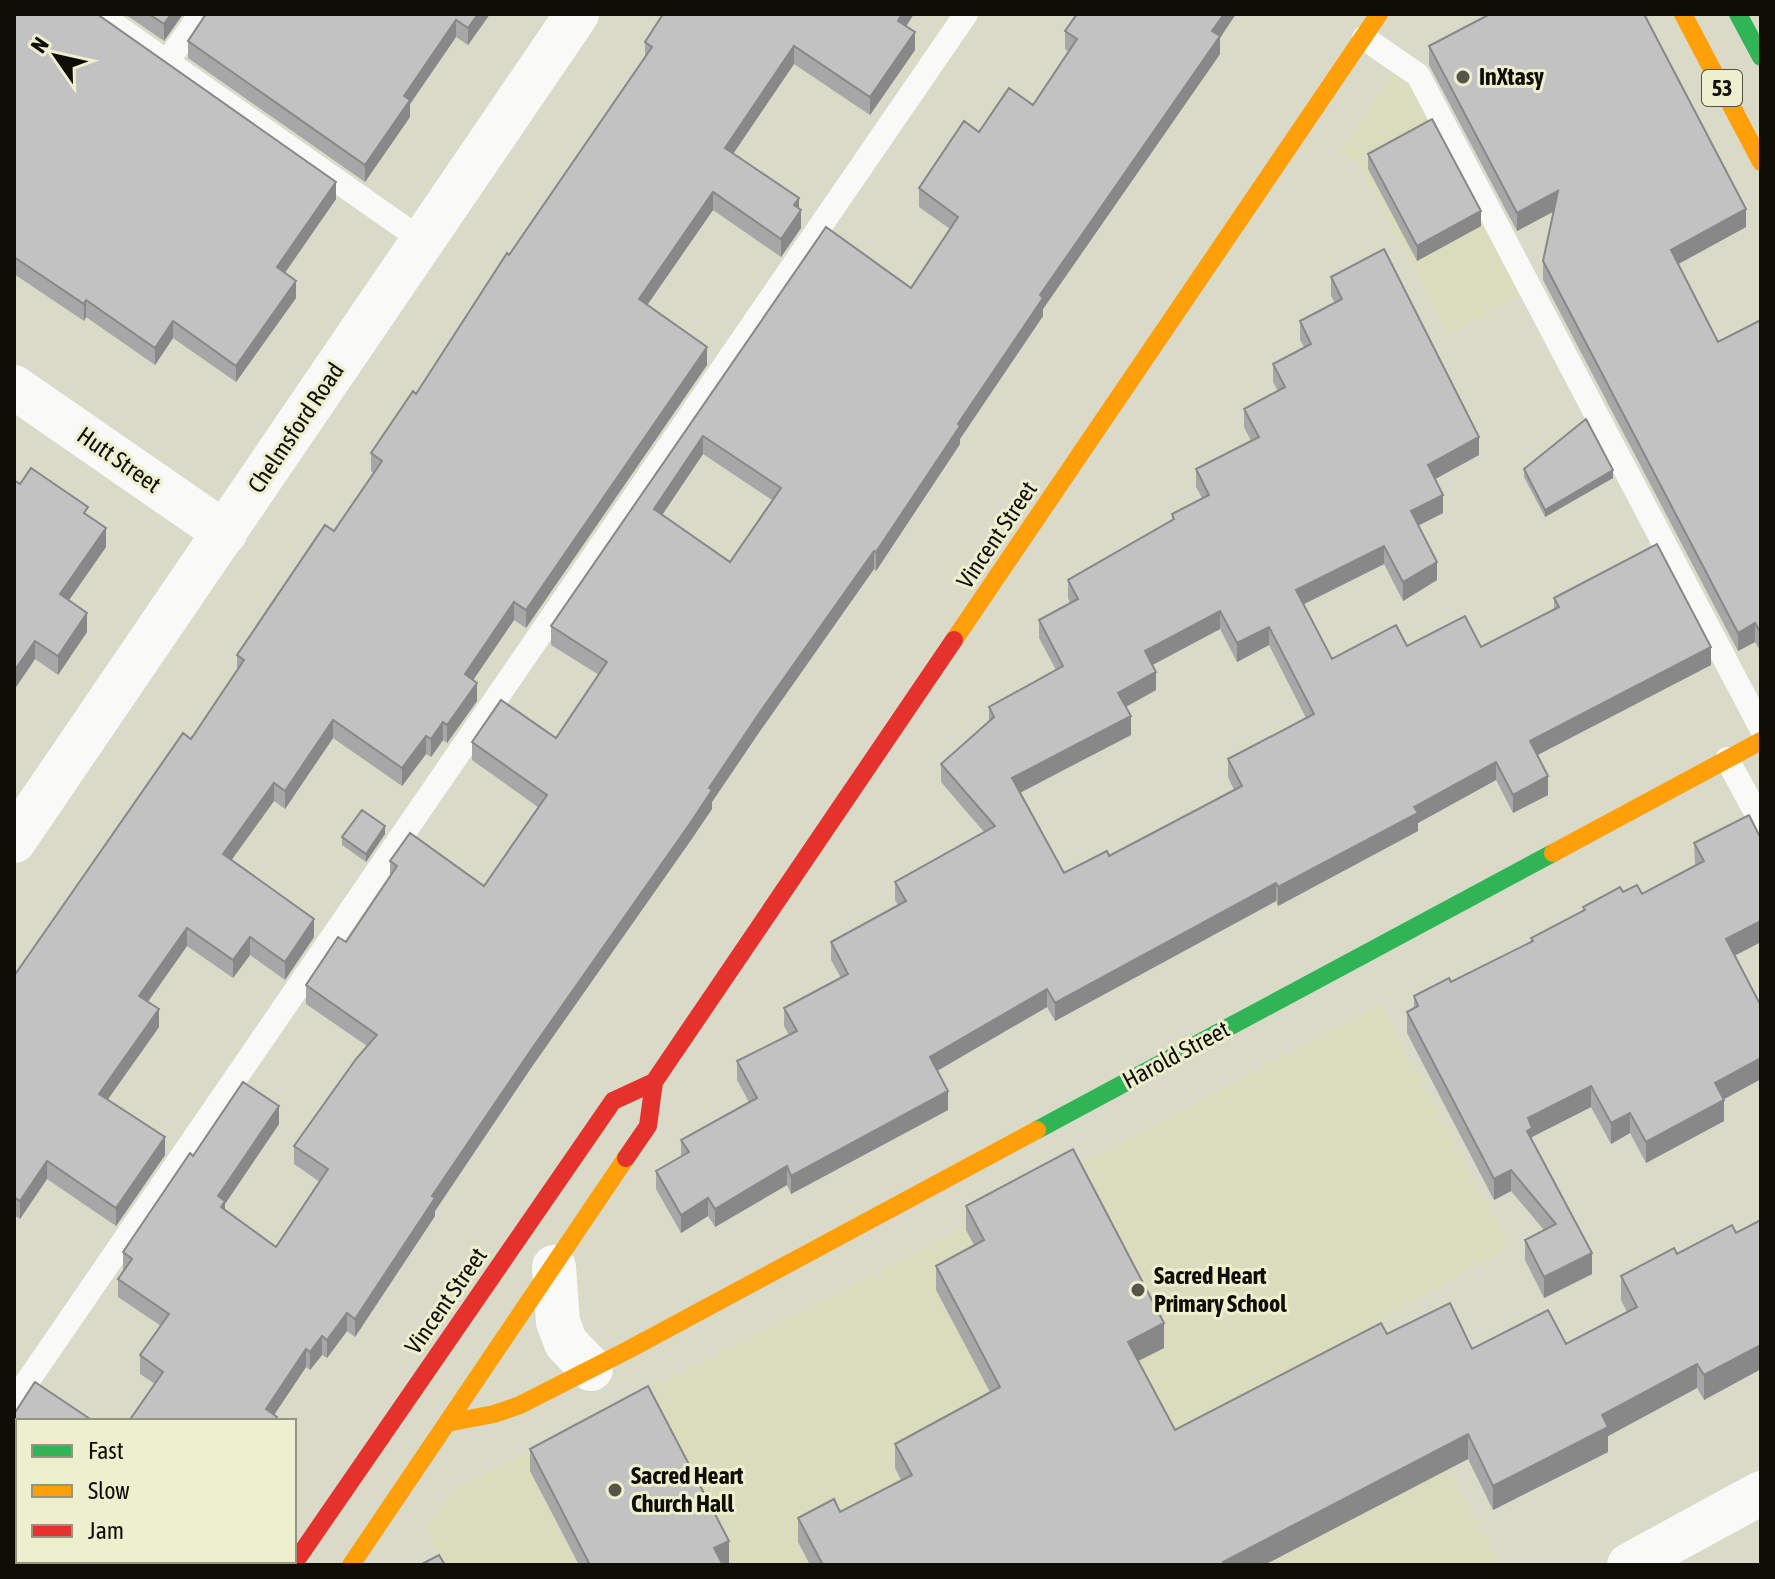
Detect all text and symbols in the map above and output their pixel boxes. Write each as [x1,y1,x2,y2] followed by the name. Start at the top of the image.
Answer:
[16,16,96,96] north arrow
[25,32,54,57] text: N
[1479,63,1544,90] place label: InXtasy
[1454,68,1472,86] marker: InXtasy
[1702,70,1742,106] road number: 53
[242,358,349,498] street label: Chelmsford Road
[73,421,166,498] street label: Hutt Street
[951,476,1042,593] street label: Vincent Street
[1118,1015,1234,1094] street label: Harold Street
[399,1242,492,1359] street label: Vincent Street
[1154,1262,1287,1317] place label: Sacred Heart Primary School
[1129,1281,1147,1299] marker: Sacred Heart Primary School
[16,1419,296,1563] legend
[88,1437,124,1464] text: Fast
[631,1462,743,1517] place label: Sacred Heart Church Hall
[88,1477,130,1504] text: Slow
[606,1481,624,1499] marker: Sacred Heart Church Hall
[88,1517,124,1544] text: Jam

